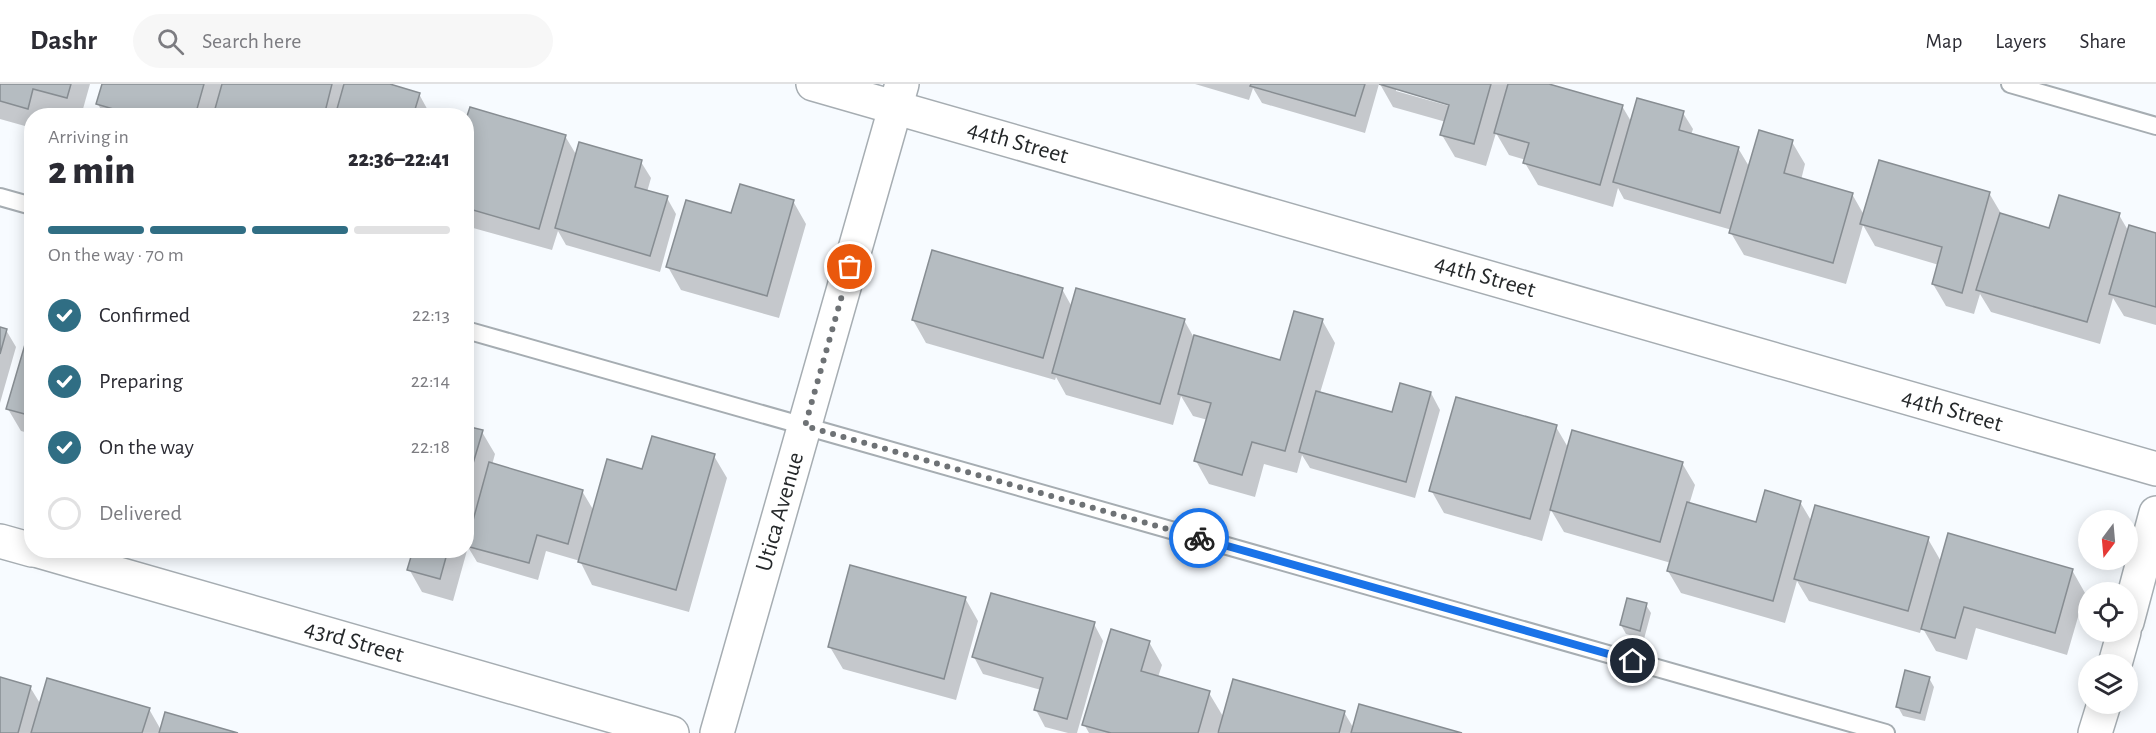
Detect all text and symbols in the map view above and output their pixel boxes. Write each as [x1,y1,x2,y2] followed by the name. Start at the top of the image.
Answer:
[133,14,553,68] search box
[154,25,187,58] icon: search
[30,27,97,55] text: Dashr
[202,30,301,52] text: Search here
[1926,31,1962,52] text: Map
[1995,31,2046,52] text: Layers
[2079,31,2126,52] text: Share
[965,117,1071,169] street label: 44th Street
[48,127,129,147] text: Arriving in
[348,148,450,170] text: 22:36–22:41
[48,152,135,191] text: 2 min
[824,241,875,292] pin
[48,245,184,265] text: On the way · 70 m
[833,250,866,283] icon: bag
[1432,251,1538,303] street label: 44th Street
[48,299,81,332] icon: check
[99,304,190,326] text: Confirmed
[412,305,450,325] text: 22:13
[48,365,81,398] icon: check
[99,370,183,392] text: Preparing
[411,371,450,391] text: 22:14
[1899,385,2006,436] street label: 44th Street
[48,431,81,464] icon: check
[99,436,194,458] text: On the way
[411,437,450,457] text: 22:18
[752,450,808,574] street label: Utica Avenue
[99,502,182,524] text: Delivered
[1169,508,1229,568] courier
[2078,510,2138,570] north arrow
[2078,510,2138,714] map controls
[1183,522,1216,555] icon: bike
[2078,582,2138,642] button: locate
[302,616,407,667] street label: 43rd Street
[1607,635,1658,686] pin
[1616,644,1649,677] icon: home
[2078,654,2138,714] button: layers

